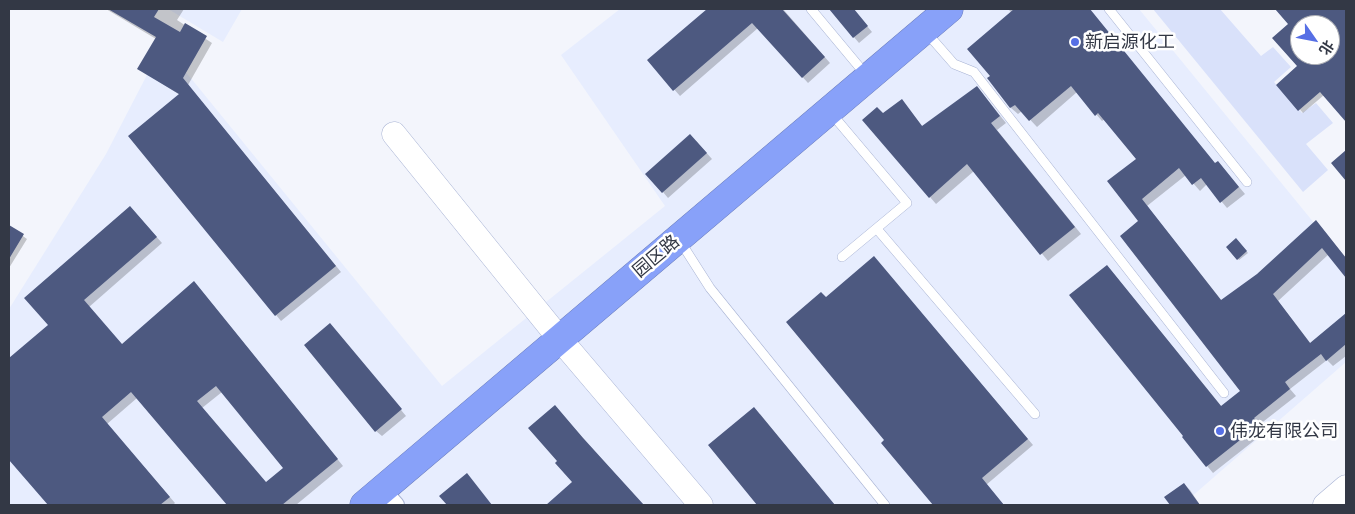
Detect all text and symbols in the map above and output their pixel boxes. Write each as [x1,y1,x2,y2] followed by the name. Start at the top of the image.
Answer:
[1290,15,1340,65] north arrow
[1085,31,1175,53] place label: 新启源化工
[1069,36,1081,48] marker: 新启源化工
[1316,37,1338,58] text: 北
[628,230,684,282] street label: 园区路
[1230,420,1338,442] place label: 伟龙有限公司
[1214,425,1226,437] marker: 伟龙有限公司

